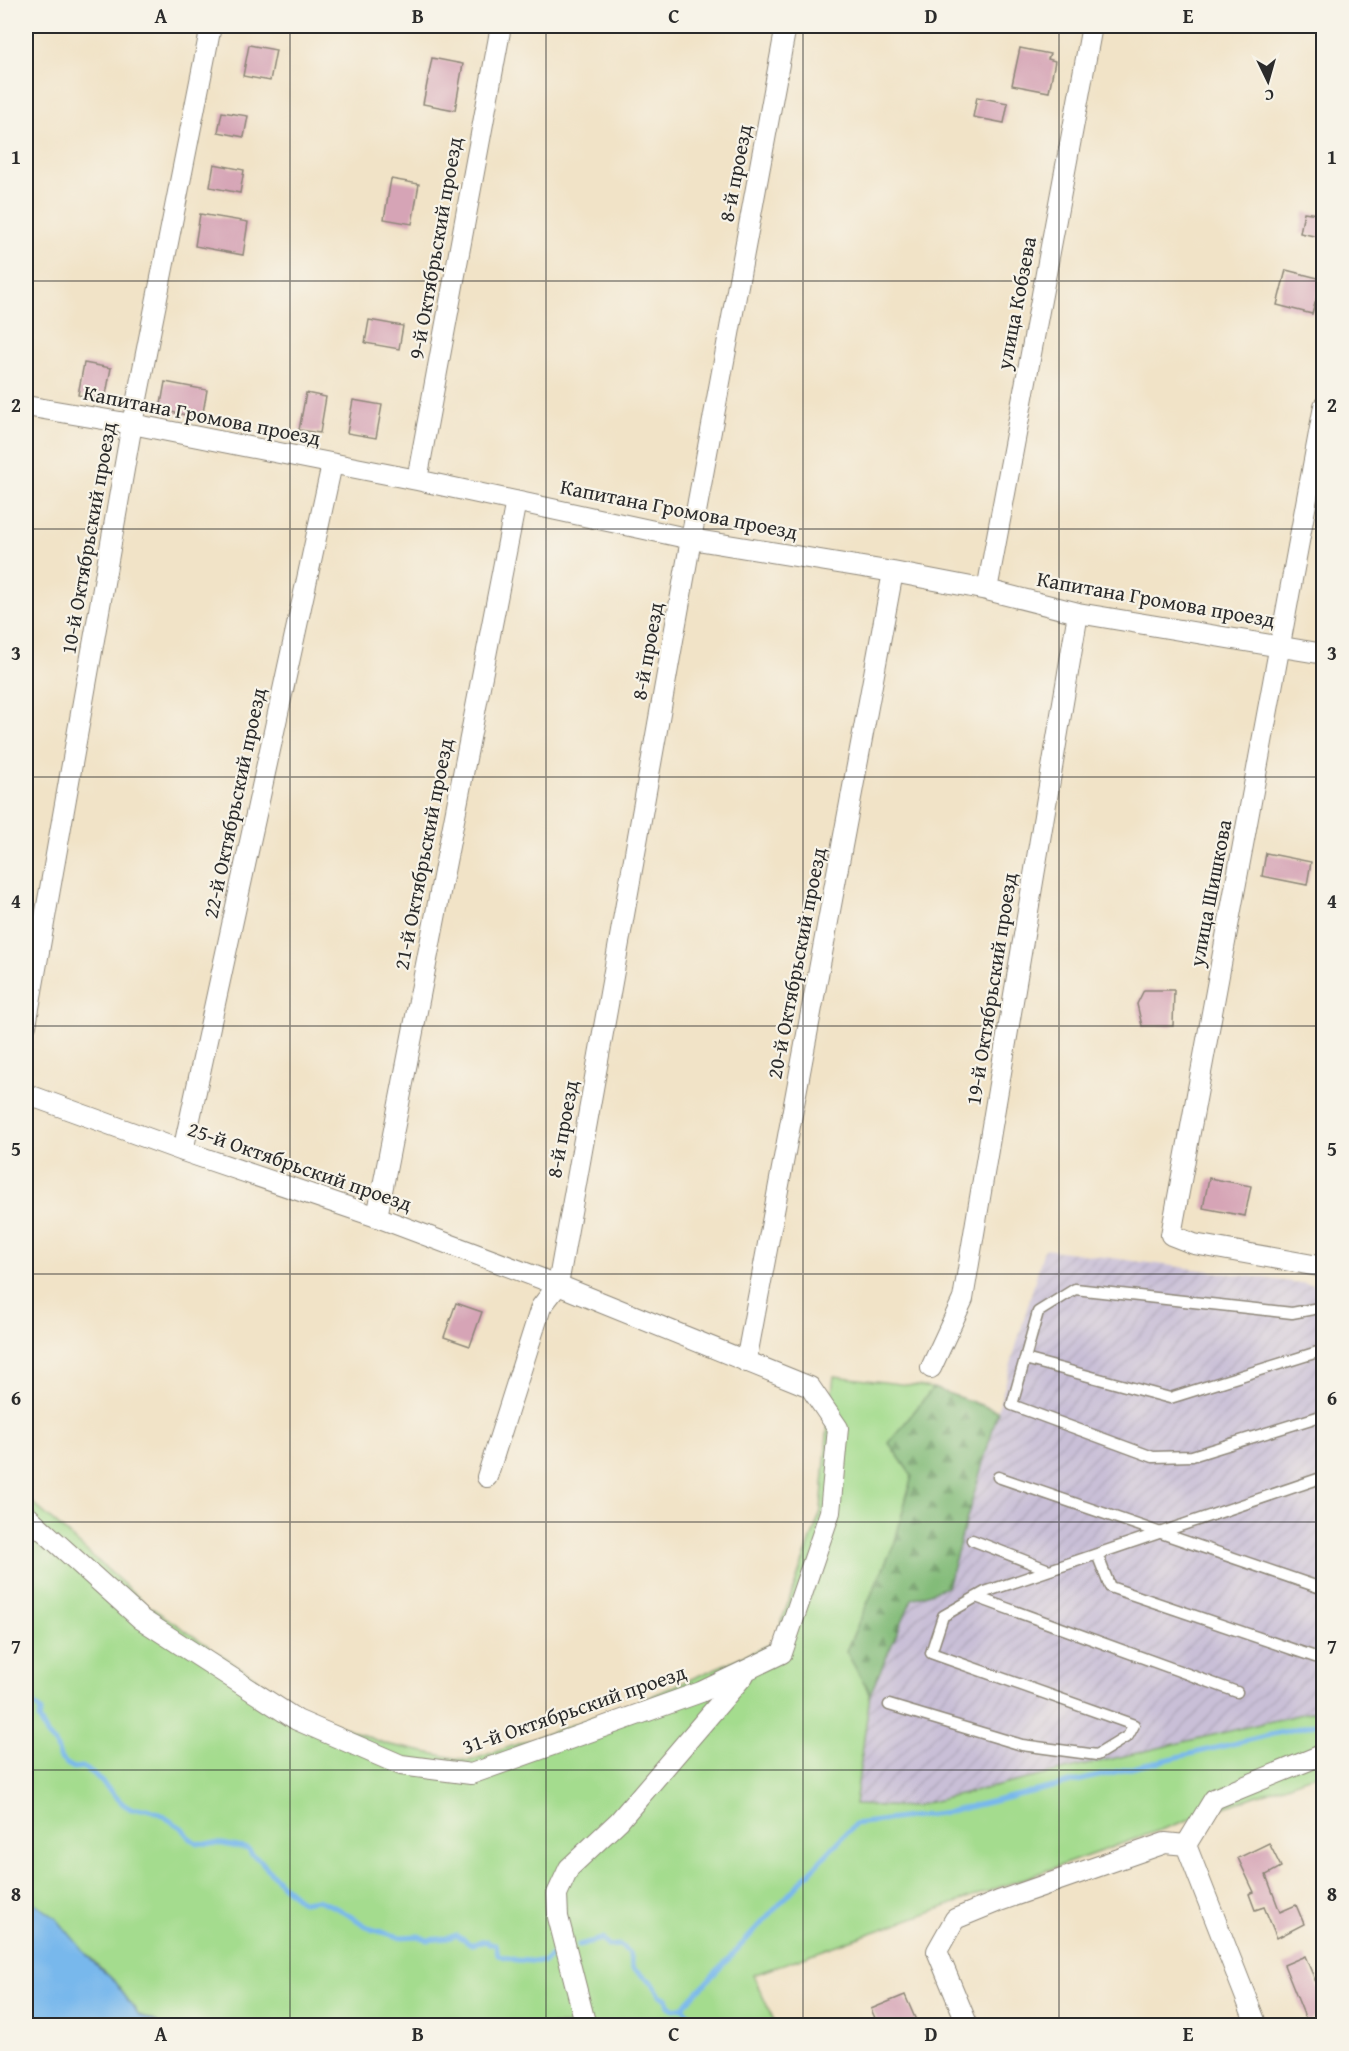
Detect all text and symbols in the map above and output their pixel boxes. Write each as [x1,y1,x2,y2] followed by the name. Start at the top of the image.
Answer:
[155,1,168,30] text: A
[412,1,424,30] text: B
[668,1,680,30] text: C
[924,1,938,30] text: D
[1183,1,1194,30] text: E
[1238,51,1298,111] north arrow
[1264,84,1275,108] text: С
[710,121,760,224] street label: 8-й проезд
[400,134,470,362] street label: 9-й Октябрьский проезд
[11,142,21,171] text: 1
[1327,142,1337,171] text: 1
[988,234,1044,373] street label: улица Кобзева
[81,377,324,453] street label: Капитана Громова проезд
[11,390,21,419] text: 2
[1327,390,1337,419] text: 2
[52,419,124,657] street label: 10-й Октябрьский проезд
[558,471,801,547] street label: Капитана Громова проезд
[1035,563,1278,635] street label: Капитана Громова проезд
[623,599,671,702] street label: 8-й проезд
[11,638,21,667] text: 3
[1327,638,1337,667] text: 3
[194,684,274,921] street label: 22-й Октябрьский проезд
[385,735,461,972] street label: 21-й Октябрьский проезд
[1180,817,1239,970] street label: улица Шишкова
[758,844,834,1081] street label: 20-й Октябрьский проезд
[957,870,1025,1108] street label: 19-й Октябрьский проезд
[11,886,21,915] text: 4
[1327,886,1337,915] text: 4
[538,1077,586,1180] street label: 8-й проезд
[184,1113,417,1219] street label: 25-й Октябрьский проезд
[11,1134,21,1163] text: 5
[1327,1134,1337,1163] text: 5
[11,1383,21,1412] text: 6
[1327,1383,1337,1412] text: 6
[11,1631,21,1660] text: 7
[1327,1631,1337,1660] text: 7
[458,1656,691,1762] street label: 31-й Октябрьский проезд
[11,1879,21,1908] text: 8
[1327,1879,1337,1908] text: 8
[155,2019,168,2048] text: A
[412,2019,424,2048] text: B
[668,2019,680,2048] text: C
[924,2019,938,2048] text: D
[1183,2019,1194,2048] text: E

